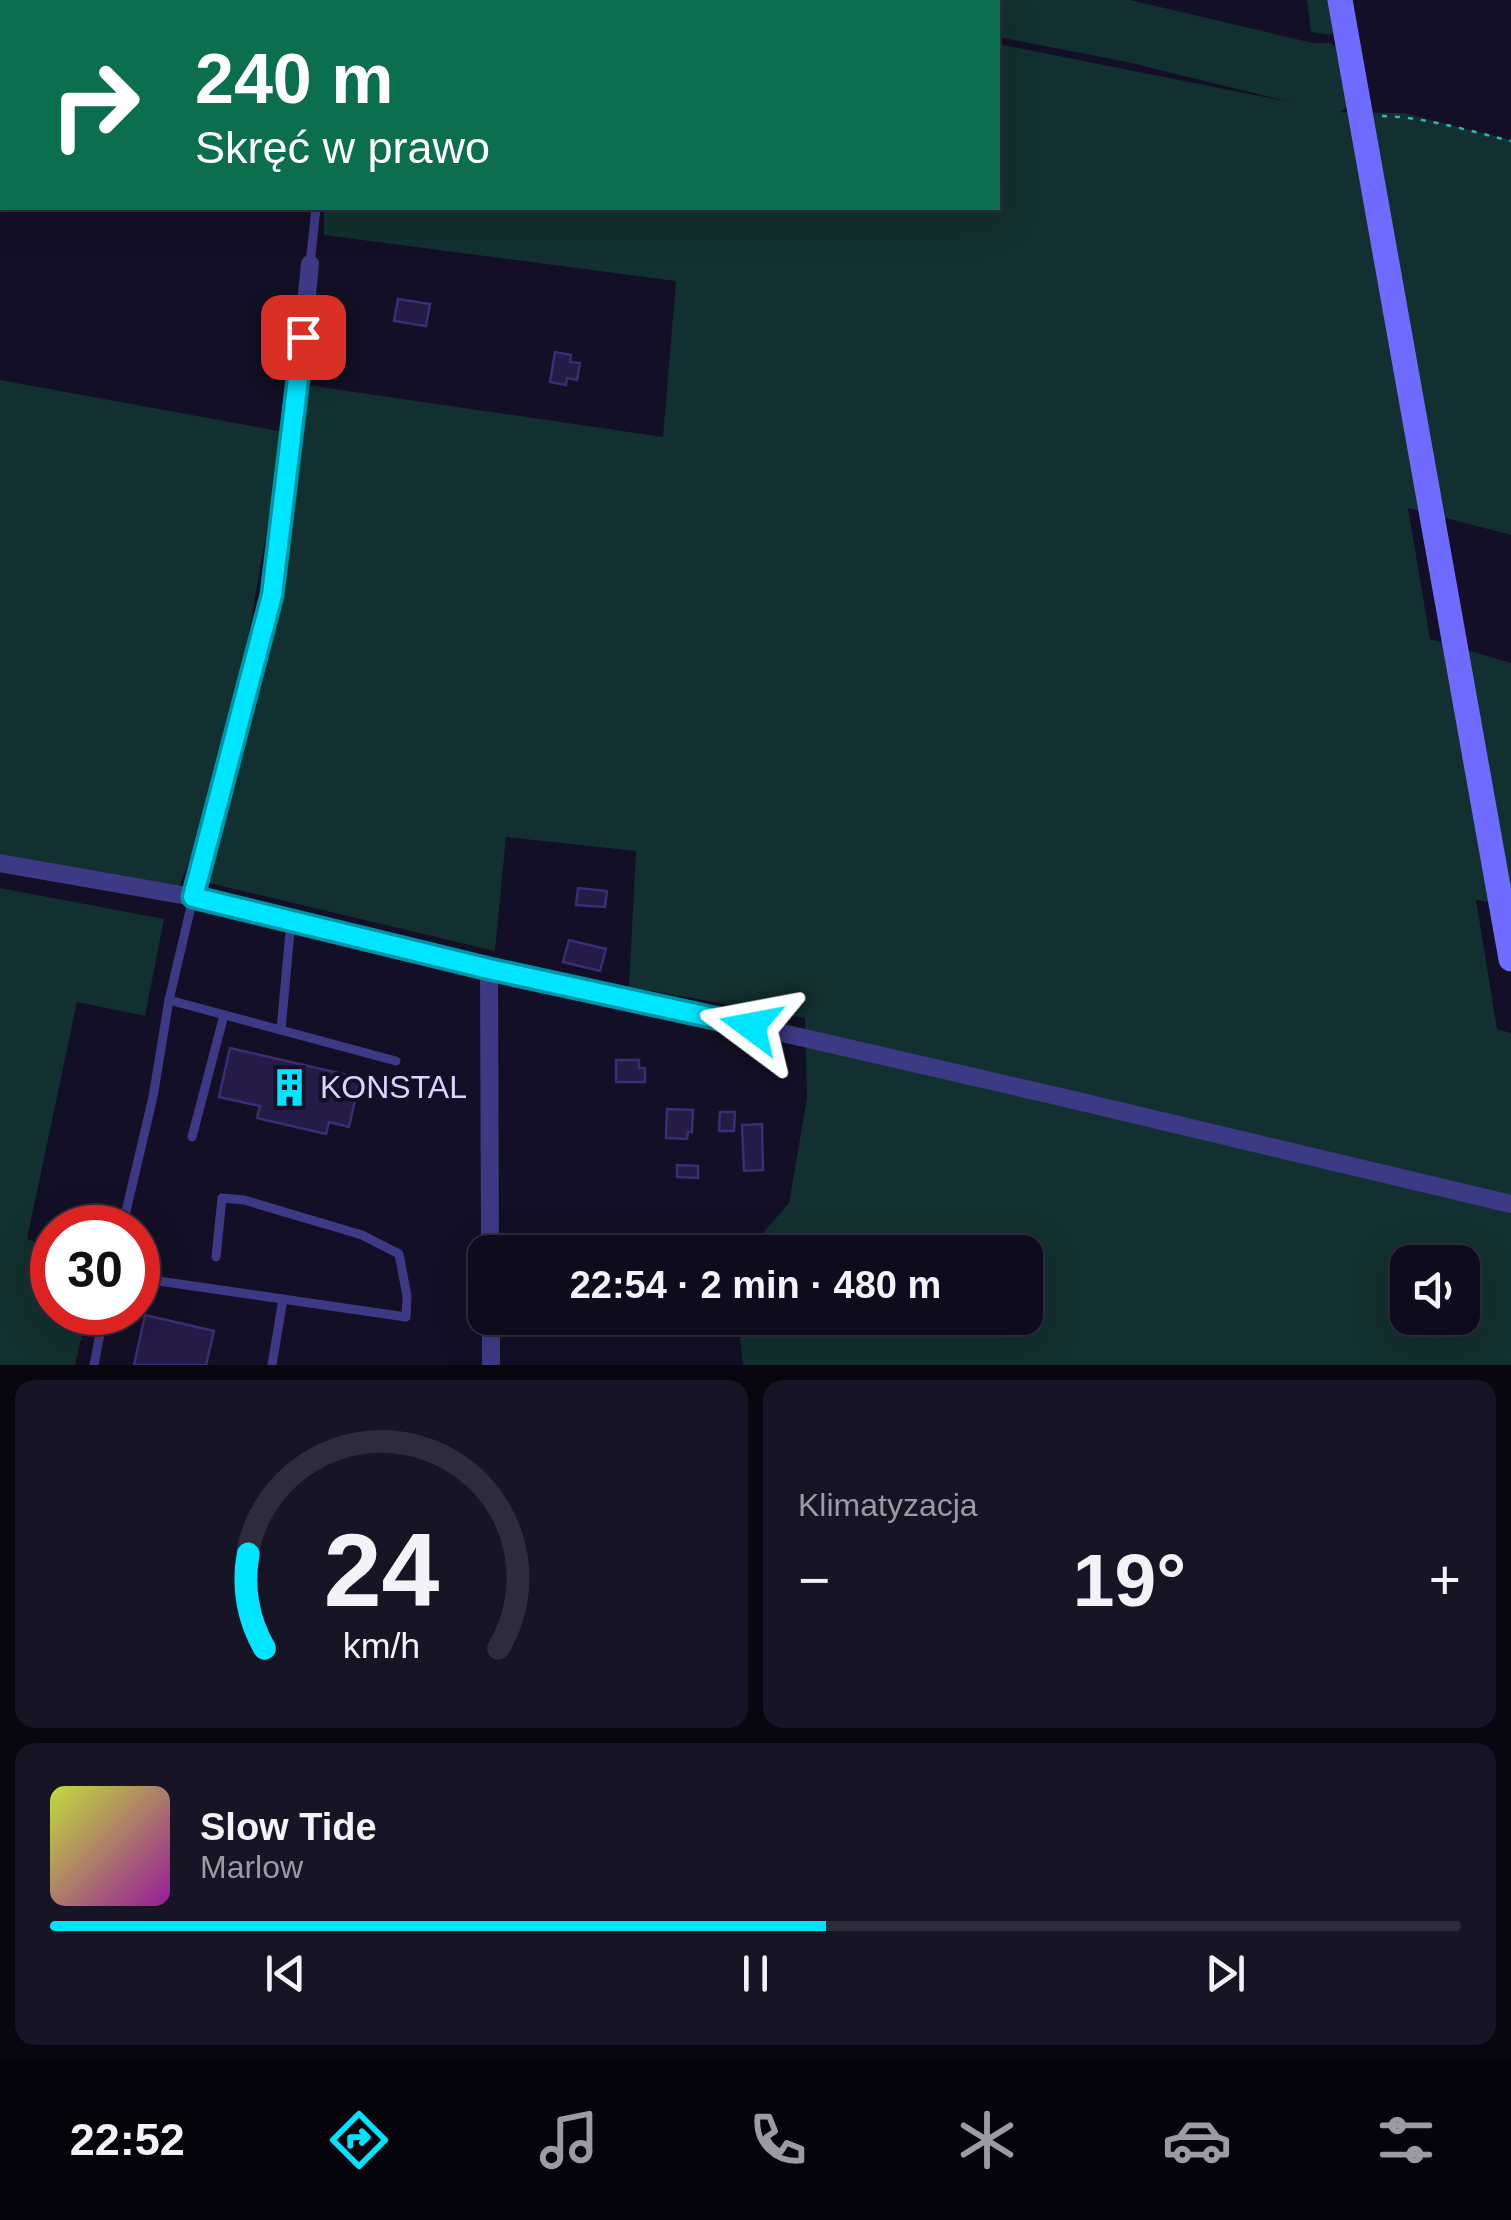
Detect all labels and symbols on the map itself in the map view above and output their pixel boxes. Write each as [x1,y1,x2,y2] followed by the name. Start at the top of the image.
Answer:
[261,295,346,380] pin
[699,974,803,1078] position arrow
[269,1066,311,1108] building icon: KONSTAL
[320,1069,467,1105] place label: KONSTAL
[30,1205,160,1335] speed limit sign: 30

